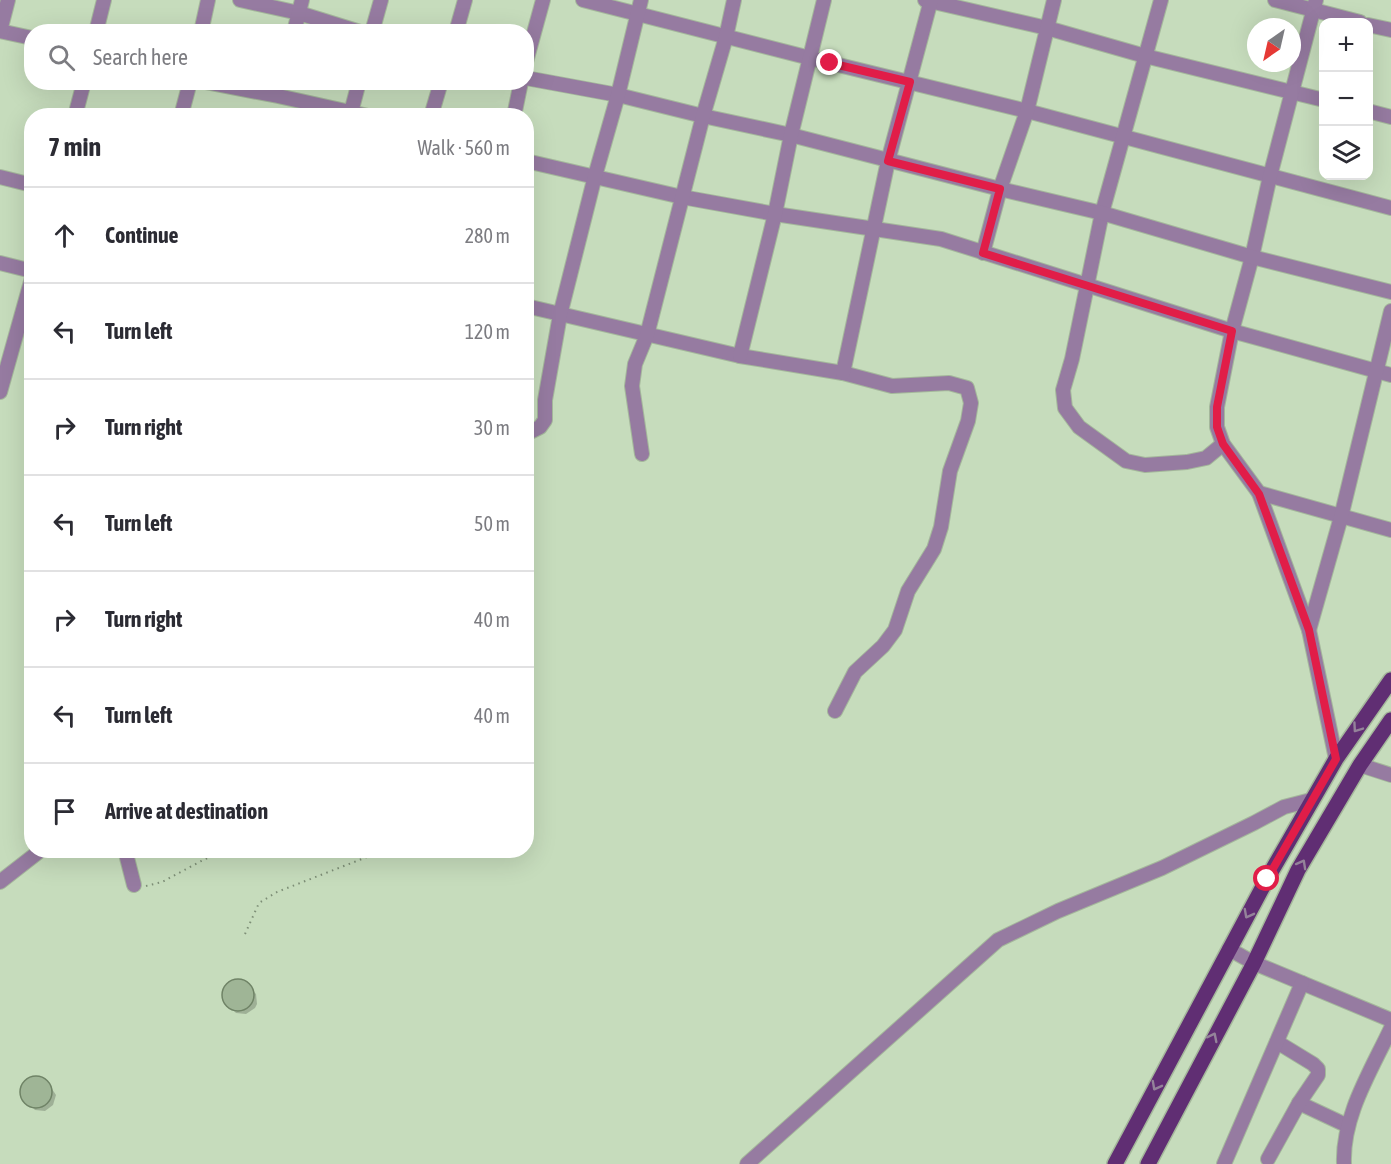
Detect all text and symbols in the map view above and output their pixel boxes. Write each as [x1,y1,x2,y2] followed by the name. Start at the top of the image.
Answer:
[1247,18,1301,72] north arrow
[1319,18,1373,180] map controls
[1319,18,1373,72] button: +
[24,24,534,90] search box
[45,41,78,74] icon: search
[93,44,188,70] text: Search here
[816,49,842,75] route end
[1319,72,1373,126] button: −
[1319,126,1373,180] button: layers
[48,132,101,162] text: 7 min
[418,136,510,159] text: Walk · 560 m
[48,219,81,252] icon: ahead
[105,222,179,248] text: Continue
[465,224,510,247] text: 280 m
[48,315,81,348] icon: left
[105,318,172,344] text: Turn left
[465,320,510,343] text: 120 m
[48,411,81,444] icon: right
[105,414,182,440] text: Turn right
[474,416,510,439] text: 30 m
[48,507,81,540] icon: left
[105,510,172,536] text: Turn left
[474,512,510,535] text: 50 m
[48,603,81,636] icon: right
[105,606,182,632] text: Turn right
[474,608,510,631] text: 40 m
[48,699,81,732] icon: left
[105,702,172,728] text: Turn left
[474,704,510,727] text: 40 m
[1353,721,1364,732] one-way arrow
[48,795,81,828] icon: arrive
[105,798,268,824] text: Arrive at destination
[1295,860,1306,870] one-way arrow
[1253,865,1279,891] route start
[1244,908,1255,918] one-way arrow
[1206,1033,1218,1044] one-way arrow
[1152,1080,1164,1091] one-way arrow

